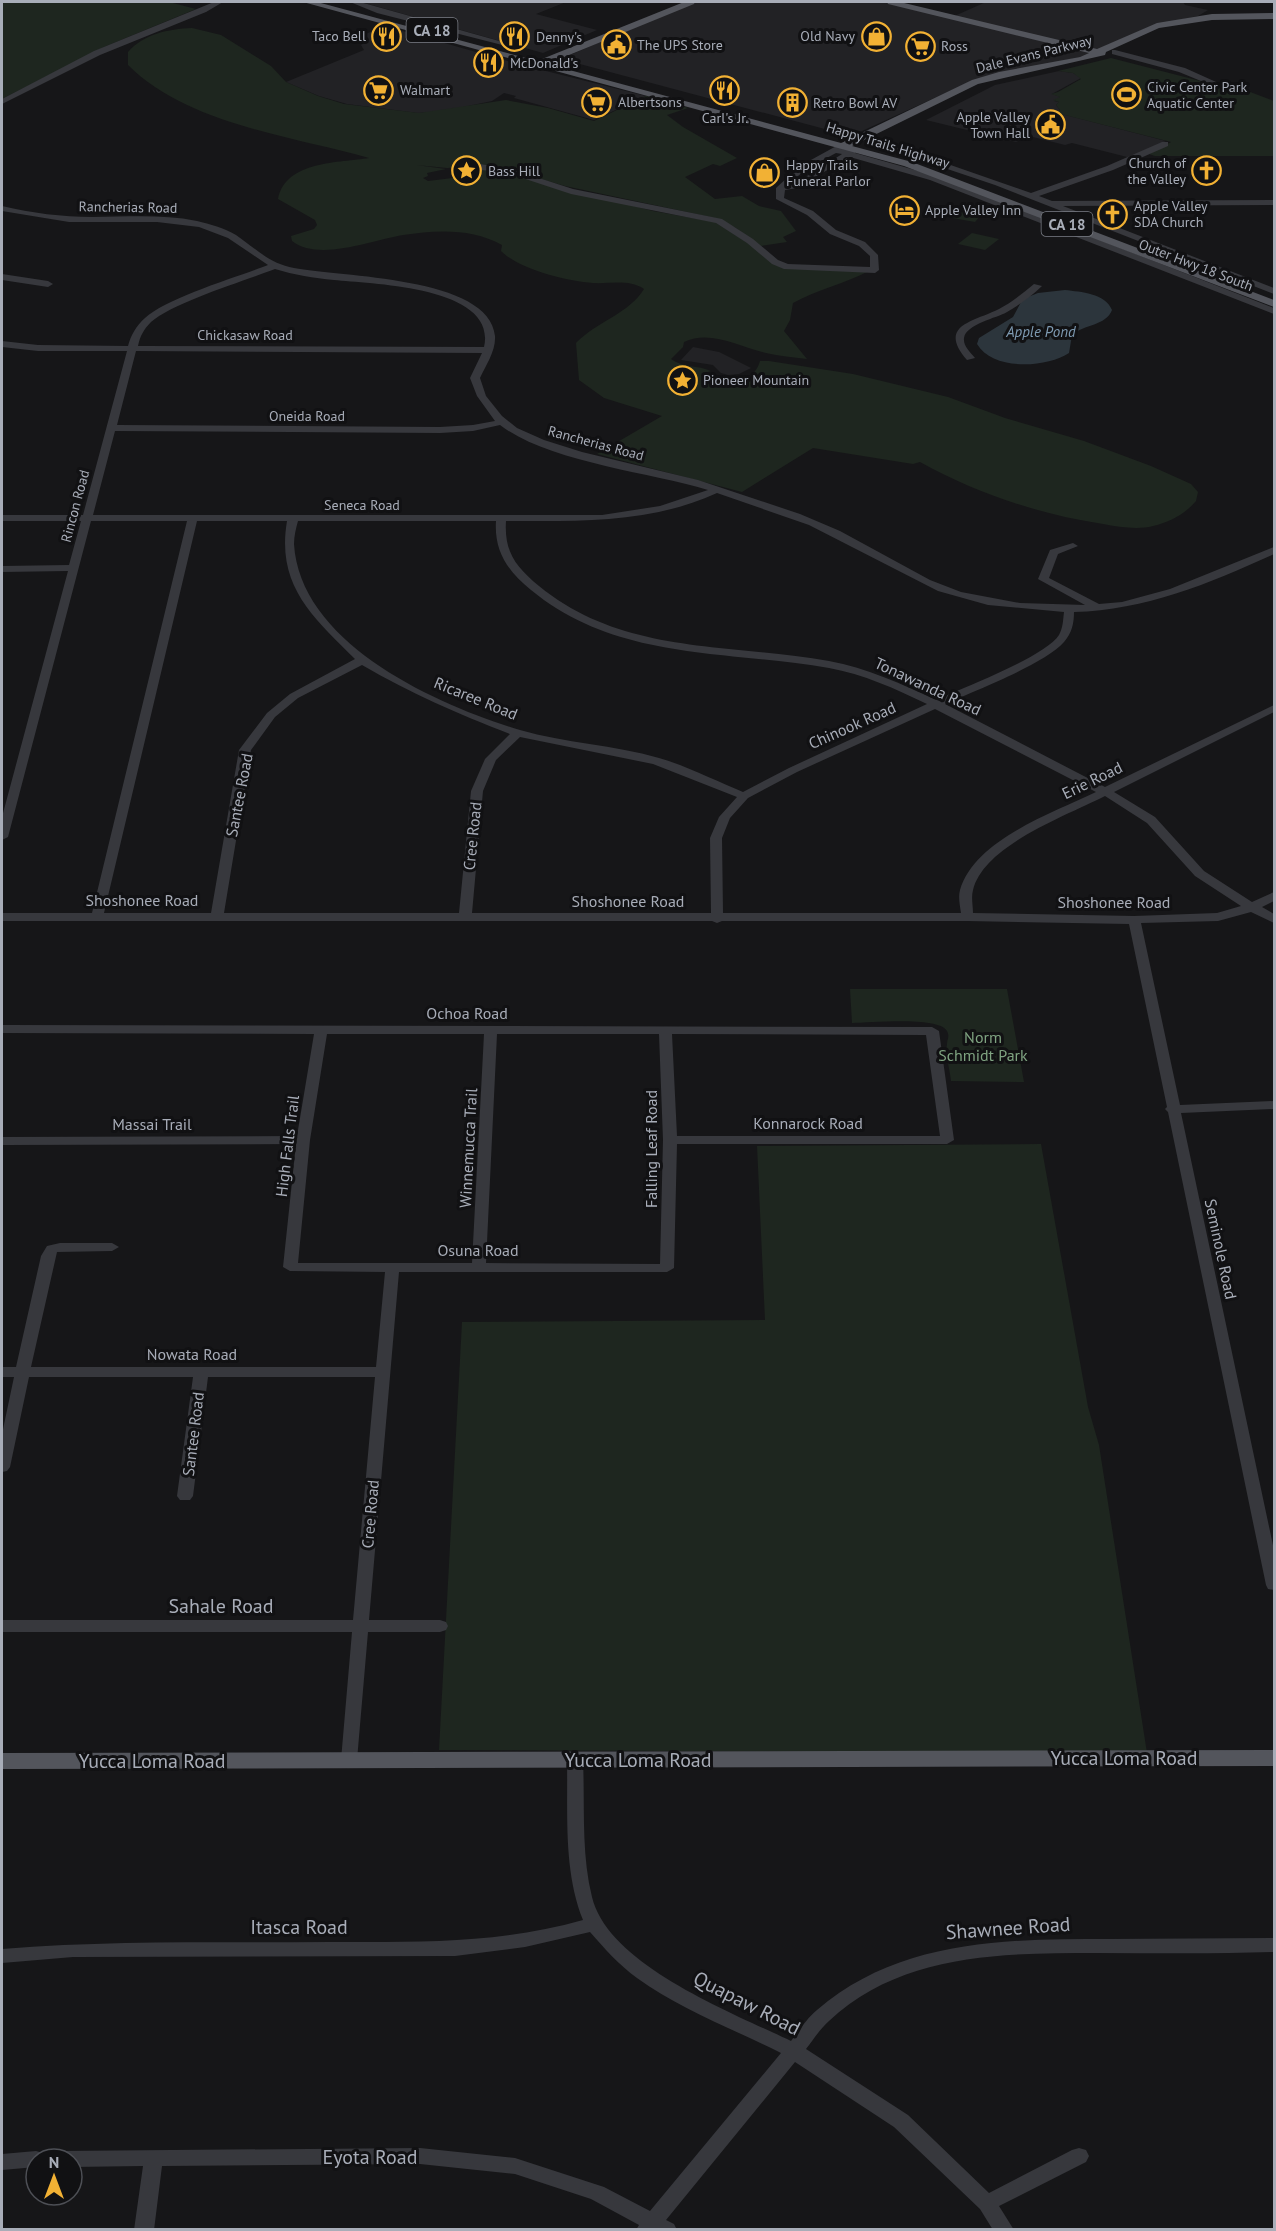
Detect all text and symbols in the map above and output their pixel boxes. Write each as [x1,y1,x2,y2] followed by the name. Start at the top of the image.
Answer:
[406,18,458,42] road number: CA 18
[371,20,403,52] restaurant icon: Taco Bell
[860,20,892,52] shop icon: Old Navy
[499,21,531,53] restaurant icon: Denny's
[312,27,366,45] place label: Taco Bell
[800,27,855,45] place label: Old Navy
[536,28,582,46] place label: Denny's
[600,29,632,61] public building icon: The UPS Store
[904,30,936,62] supermarket icon: Ross
[974,31,1094,77] street label: Dale Evans Parkway
[637,36,723,54] place label: The UPS Store
[941,37,968,55] place label: Ross
[473,47,505,79] restaurant icon: McDonald's
[510,54,578,72] place label: McDonald's
[363,74,395,106] supermarket icon: Walmart
[709,75,741,107] restaurant icon: Carl's Jr.
[1147,78,1247,112] place label: Civic Center Park Aquatic Center
[1110,79,1142,111] sports icon: Civic Center Park Aquatic Center
[400,81,451,99] place label: Walmart
[581,86,613,118] supermarket icon: Albertsons
[776,87,808,119] building icon: Retro Bowl AV
[618,93,682,111] place label: Albertsons
[813,94,897,112] place label: Retro Bowl AV
[956,108,1030,142] place label: Apple Valley Town Hall
[702,109,748,127] place label: Carl's Jr.
[1035,109,1067,141] public building icon: Apple Valley Town Hall
[824,118,952,172] street label: Happy Trails Highway
[1127,154,1187,188] place label: Church of the Valley
[451,155,483,187] place icon: Bass Hill
[1191,155,1223,187] church icon: Church of the Valley
[786,156,871,190] place label: Happy Trails Funeral Parlor
[749,157,781,189] shop icon: Happy Trails Funeral Parlor
[488,162,540,180] place label: Bass Hill
[888,194,920,226] hotel icon: Apple Valley Inn
[79,197,177,217] street label: Rancherias Road
[1134,197,1208,231] place label: Apple Valley SDA Church
[1097,198,1129,230] church icon: Apple Valley SDA Church
[925,201,1021,219] place label: Apple Valley Inn
[1042,212,1092,236] road number: CA 18
[1136,235,1256,295] street label: Outer Hwy 18 South
[1005,322,1076,341] water label: Apple Pond
[197,326,293,344] street label: Chickasaw Road
[666,364,698,396] place icon: Pioneer Mountain
[703,371,809,389] place label: Pioneer Mountain
[269,407,345,425] street label: Oneida Road
[546,422,646,464] street label: Rancherias Road
[57,468,93,544] street label: Rincon Road
[324,496,400,514] street label: Seneca Road
[872,653,984,719] street label: Tonawanda Road
[431,672,521,724] street label: Ricaree Road
[805,697,899,753] street label: Chinook Road
[221,752,257,838] street label: Santee Road
[1059,757,1125,803] street label: Erie Road
[458,801,486,871] street label: Cree Road
[86,890,198,910] street label: Shoshonee Road
[572,891,684,911] street label: Shoshonee Road
[1058,892,1170,912] street label: Shoshonee Road
[426,1003,508,1023] street label: Ochoa Road
[938,1027,1028,1065] park label: Norm Schmidt Park
[455,1087,481,1208] street label: Winnemucca Trail
[641,1090,661,1208] street label: Falling Leaf Road
[271,1094,303,1198] street label: High Falls Trail
[753,1113,863,1133] street label: Konnarock Road
[112,1114,192,1134] street label: Massai Trail
[1201,1197,1241,1301] street label: Seminole Road
[437,1240,519,1260] street label: Osuna Road
[147,1344,237,1364] street label: Nowata Road
[178,1391,208,1477] street label: Santee Road
[357,1479,383,1549] street label: Cree Road
[168,1593,274,1619] street label: Sahale Road
[1050,1745,1198,1771] street label: Yucca Loma Road
[564,1747,712,1773] street label: Yucca Loma Road
[78,1748,226,1774] street label: Yucca Loma Road
[945,1911,1071,1945] street label: Shawnee Road
[250,1914,348,1940] street label: Itasca Road
[689,1965,805,2041] street label: Quapaw Road
[323,2144,417,2170] street label: Eyota Road
[24,2147,84,2207] north arrow
[49,2152,59,2172] text: N

